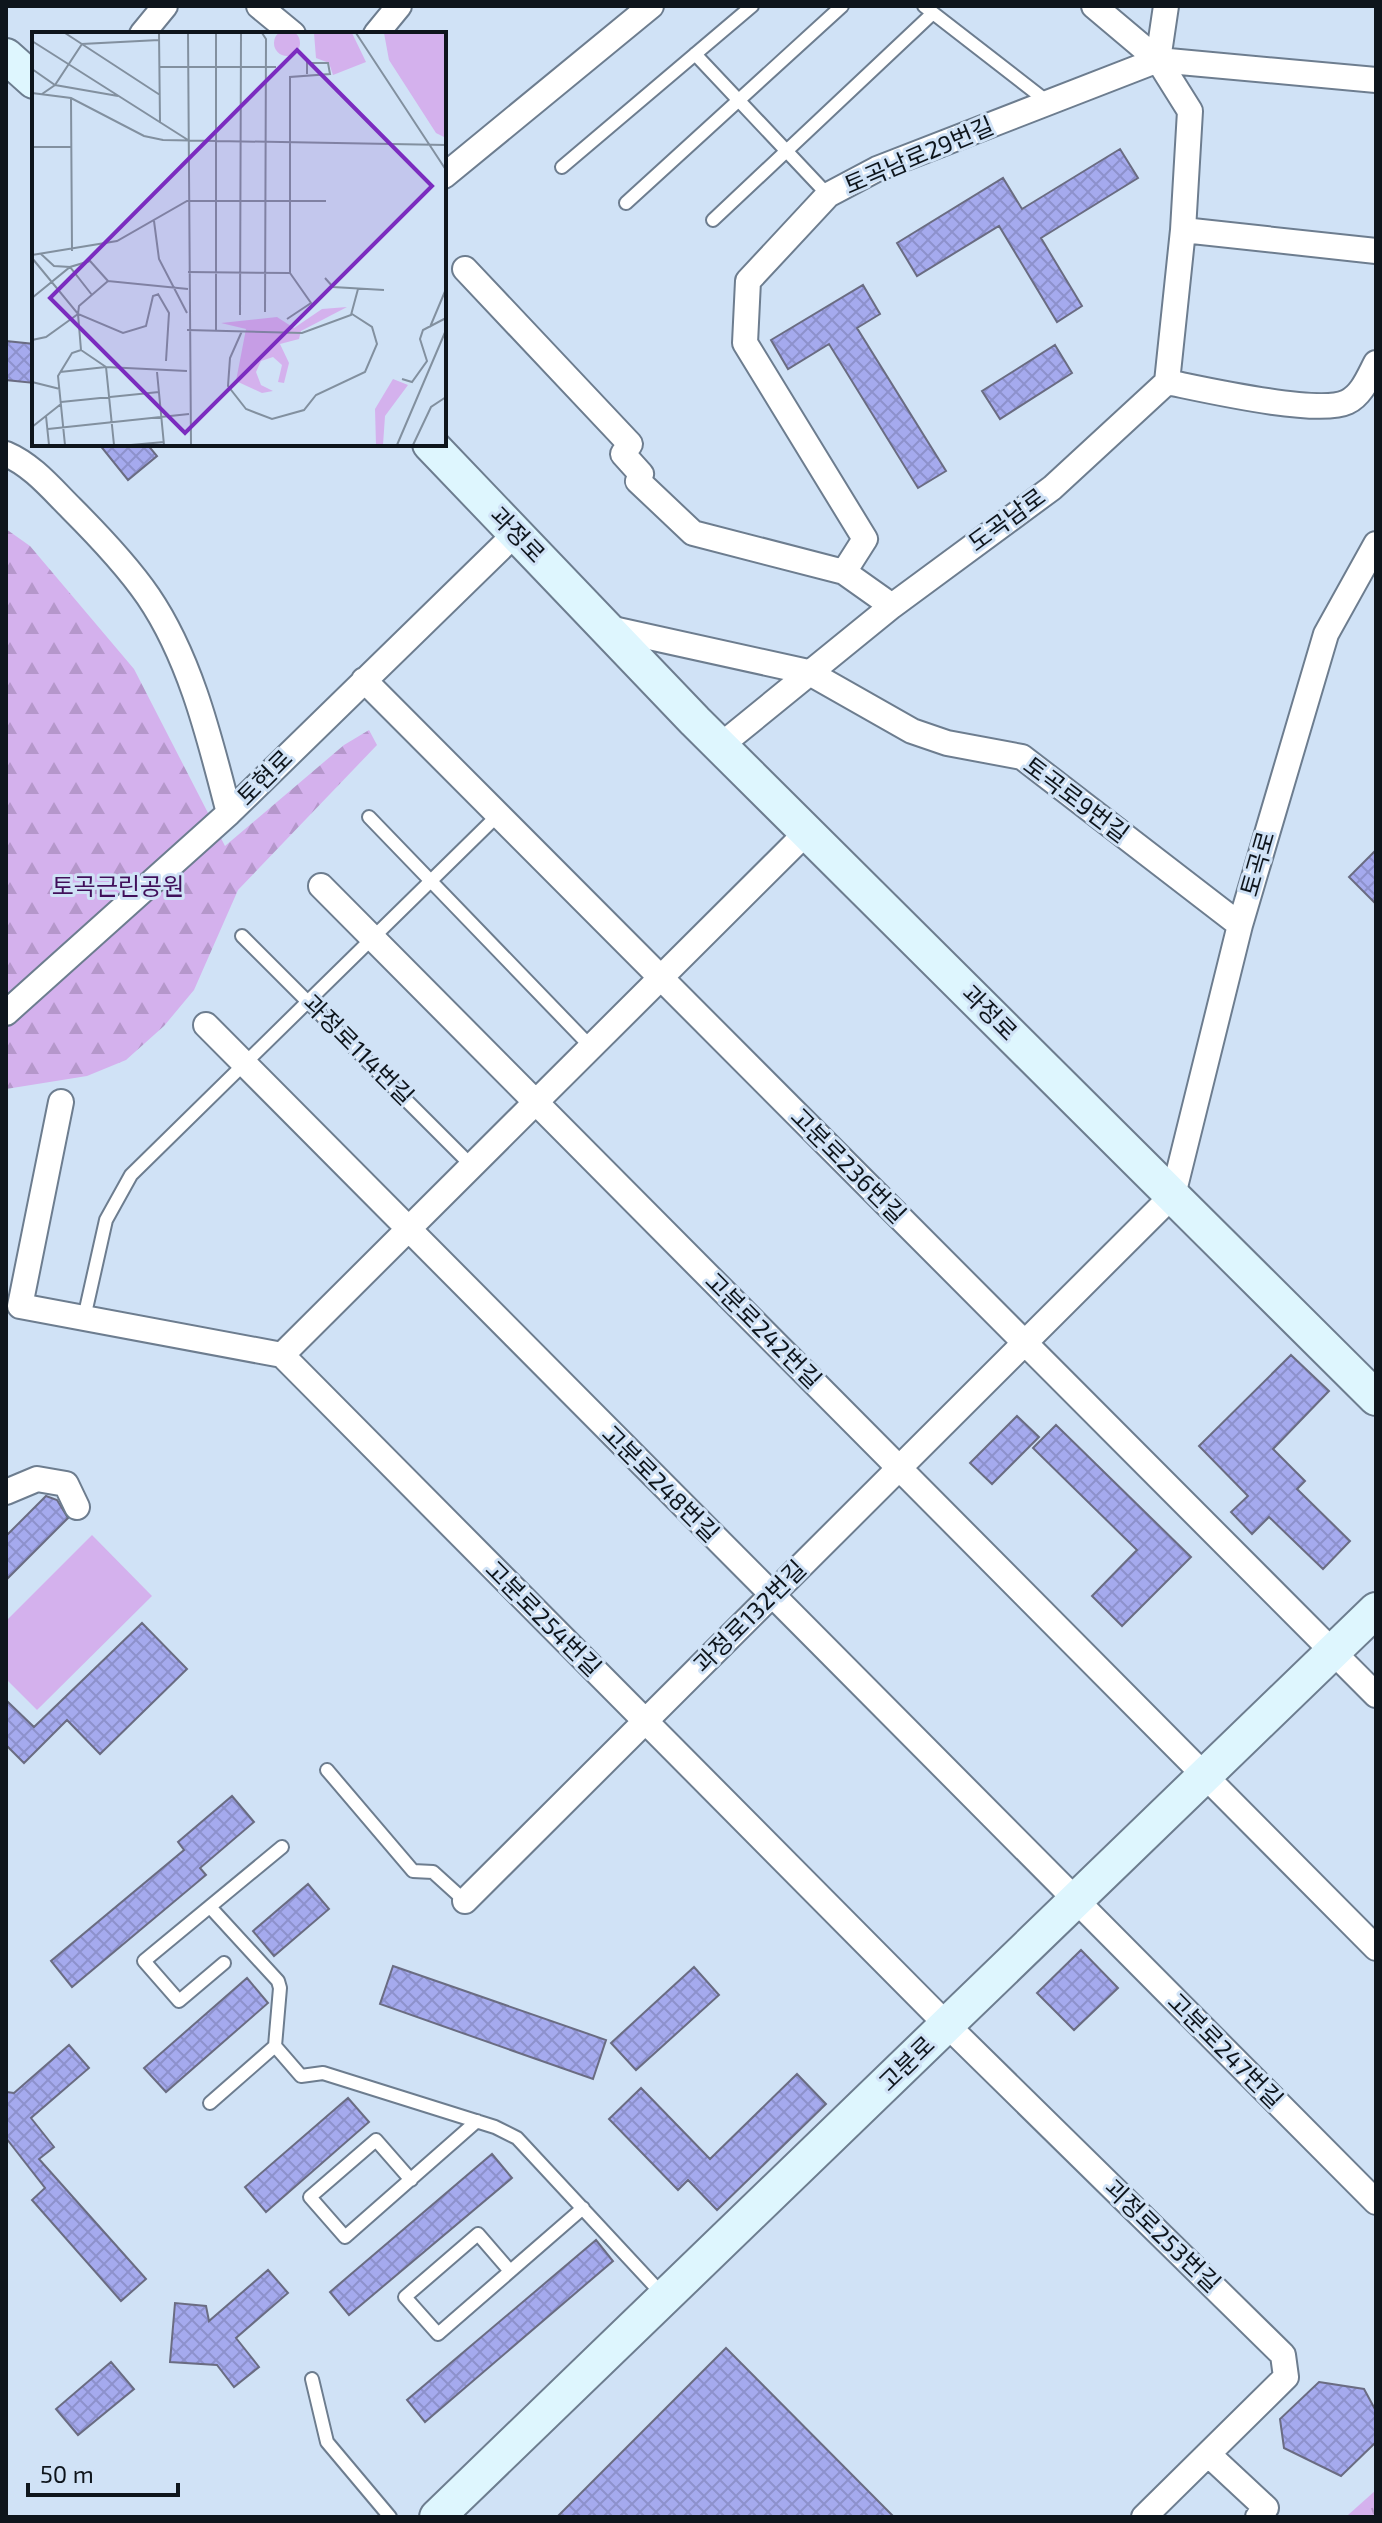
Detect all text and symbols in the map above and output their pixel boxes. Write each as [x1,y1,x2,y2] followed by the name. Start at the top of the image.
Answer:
[32,32,446,446] inset map
[839,110,998,199] street label: 토곡남로29번길
[962,481,1050,556] street label: 도곡남로
[485,500,552,568] street label: 과정로
[230,743,298,811] street label: 토현로
[1019,750,1135,848] street label: 토곡로9번길
[1233,828,1280,899] street label: 토곡로
[52,871,184,900] park label: 토곡근린공원
[956,978,1024,1046] street label: 과정로
[298,988,420,1110] street label: 과정로114번길
[785,1101,913,1229] street label: 고분로236번길
[700,1266,828,1394] street label: 고분로242번길
[597,1419,725,1547] street label: 고분로248번길
[480,1554,608,1682] street label: 고분로254번길
[687,1554,811,1678] street label: 과정로132번길
[1162,1986,1290,2114] street label: 고분로247번길
[872,2029,940,2096] street label: 고분로
[1099,2172,1227,2297] street label: 괴정로253번길
[28,2447,178,2497] scale bar
[40,2459,94,2488] text: 50 m

